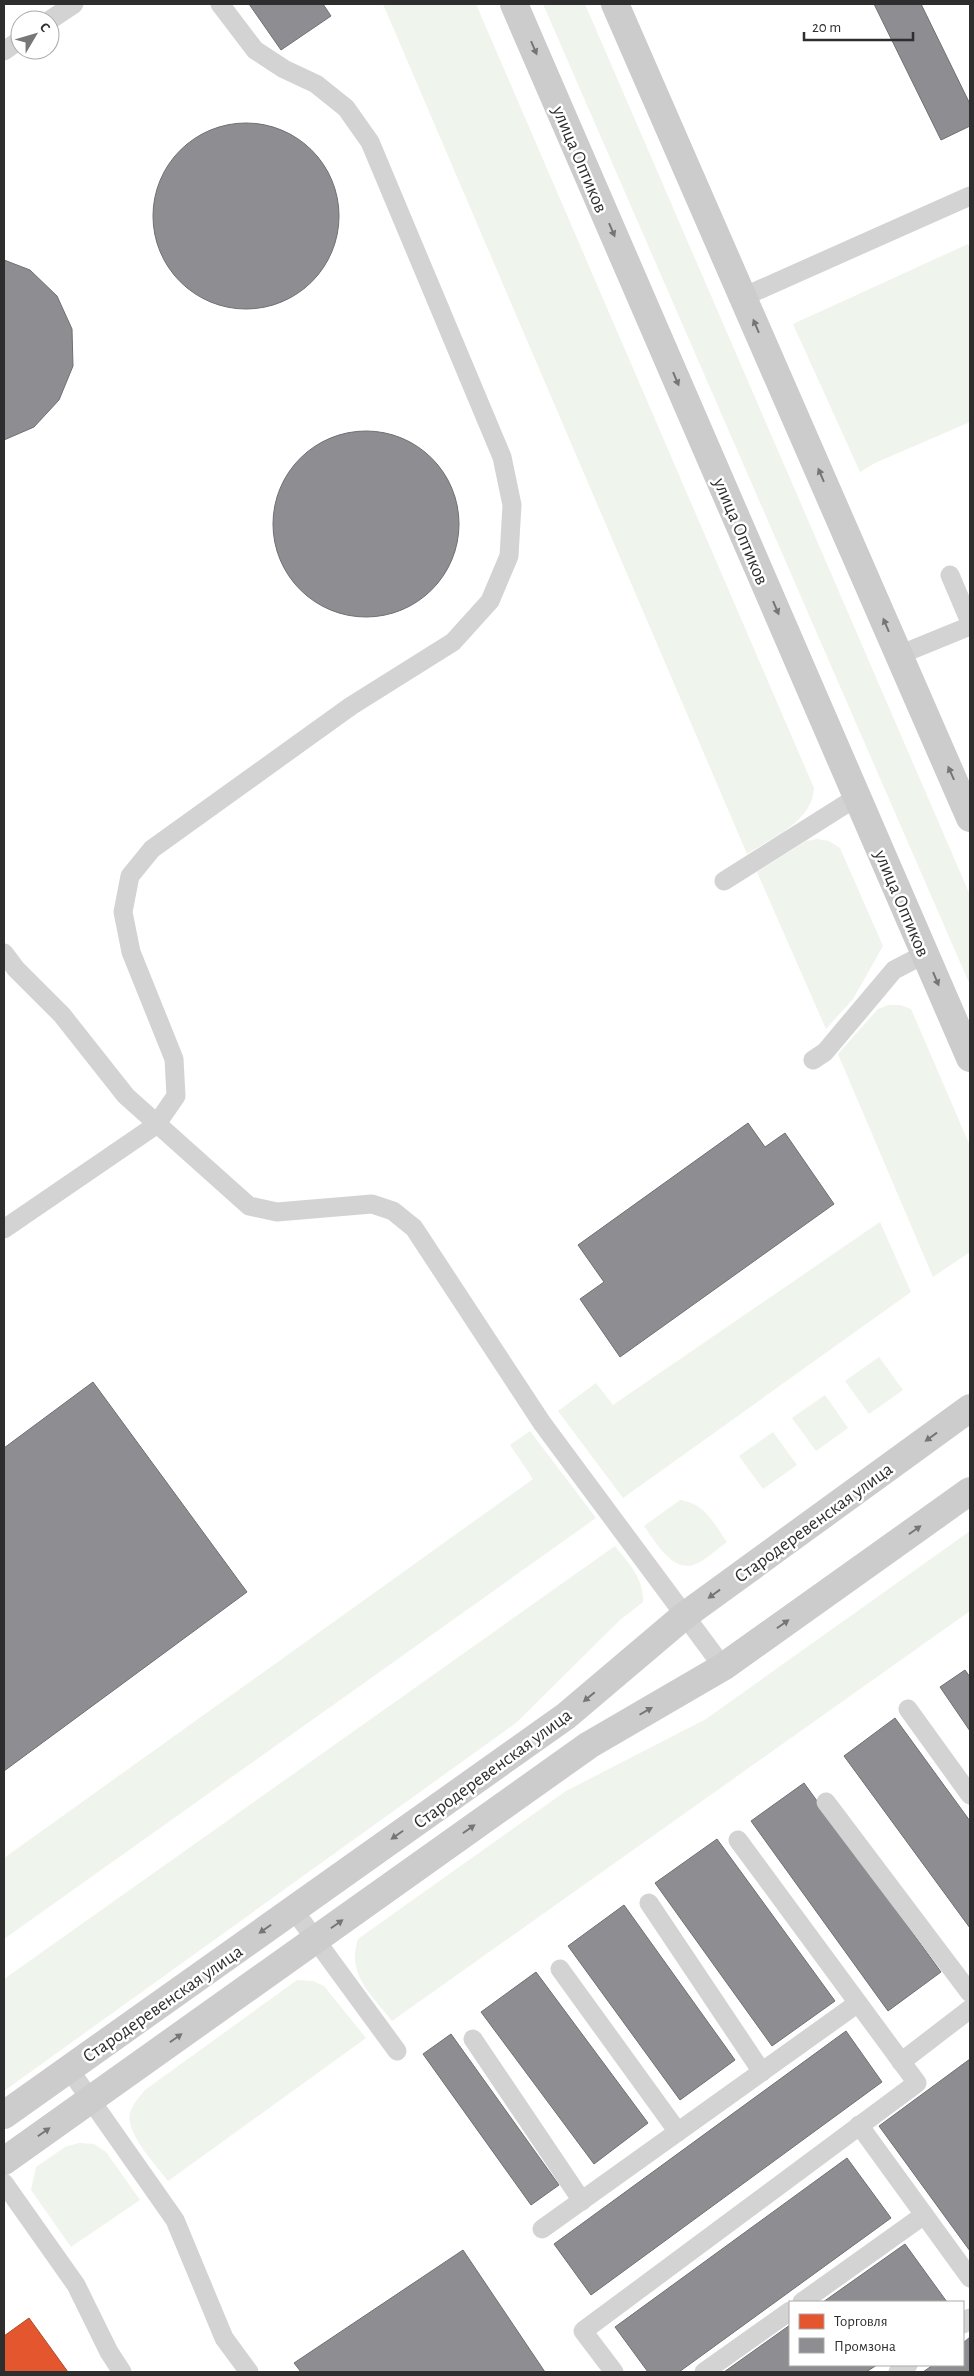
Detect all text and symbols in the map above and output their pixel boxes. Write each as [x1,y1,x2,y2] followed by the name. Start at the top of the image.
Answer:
[10,10,60,60] north arrow
[804,10,913,42] scale bar
[37,20,53,35] text: С
[812,20,841,35] text: 20 m
[530,41,538,56] one-way arrow
[548,103,611,216] street label: улица Оптиков
[608,223,616,237] one-way arrow
[752,319,760,333] one-way arrow
[673,372,681,386] one-way arrow
[816,468,824,482] one-way arrow
[709,475,772,588] street label: улица Оптиков
[772,601,780,615] one-way arrow
[881,618,889,632] one-way arrow
[946,766,954,780] one-way arrow
[870,847,933,960] street label: улица Оптиков
[932,972,940,987] one-way arrow
[924,1432,938,1442] one-way arrow
[731,1459,897,1587] street label: Стародеревенская улица
[908,1525,922,1535] one-way arrow
[707,1589,721,1599] one-way arrow
[776,1619,790,1629] one-way arrow
[582,1691,595,1702] one-way arrow
[410,1705,576,1833] street label: Стародеревенская улица
[639,1707,653,1716] one-way arrow
[462,1824,476,1834] one-way arrow
[391,1830,404,1840] one-way arrow
[330,1918,343,1929] one-way arrow
[259,1924,272,1935] one-way arrow
[79,1942,247,2067] street label: Стародеревенская улица
[169,2033,183,2043] one-way arrow
[37,2127,50,2137] one-way arrow
[789,2301,964,2366] legend
[834,2314,888,2329] text: Торговля
[834,2339,896,2354] text: Промзона

